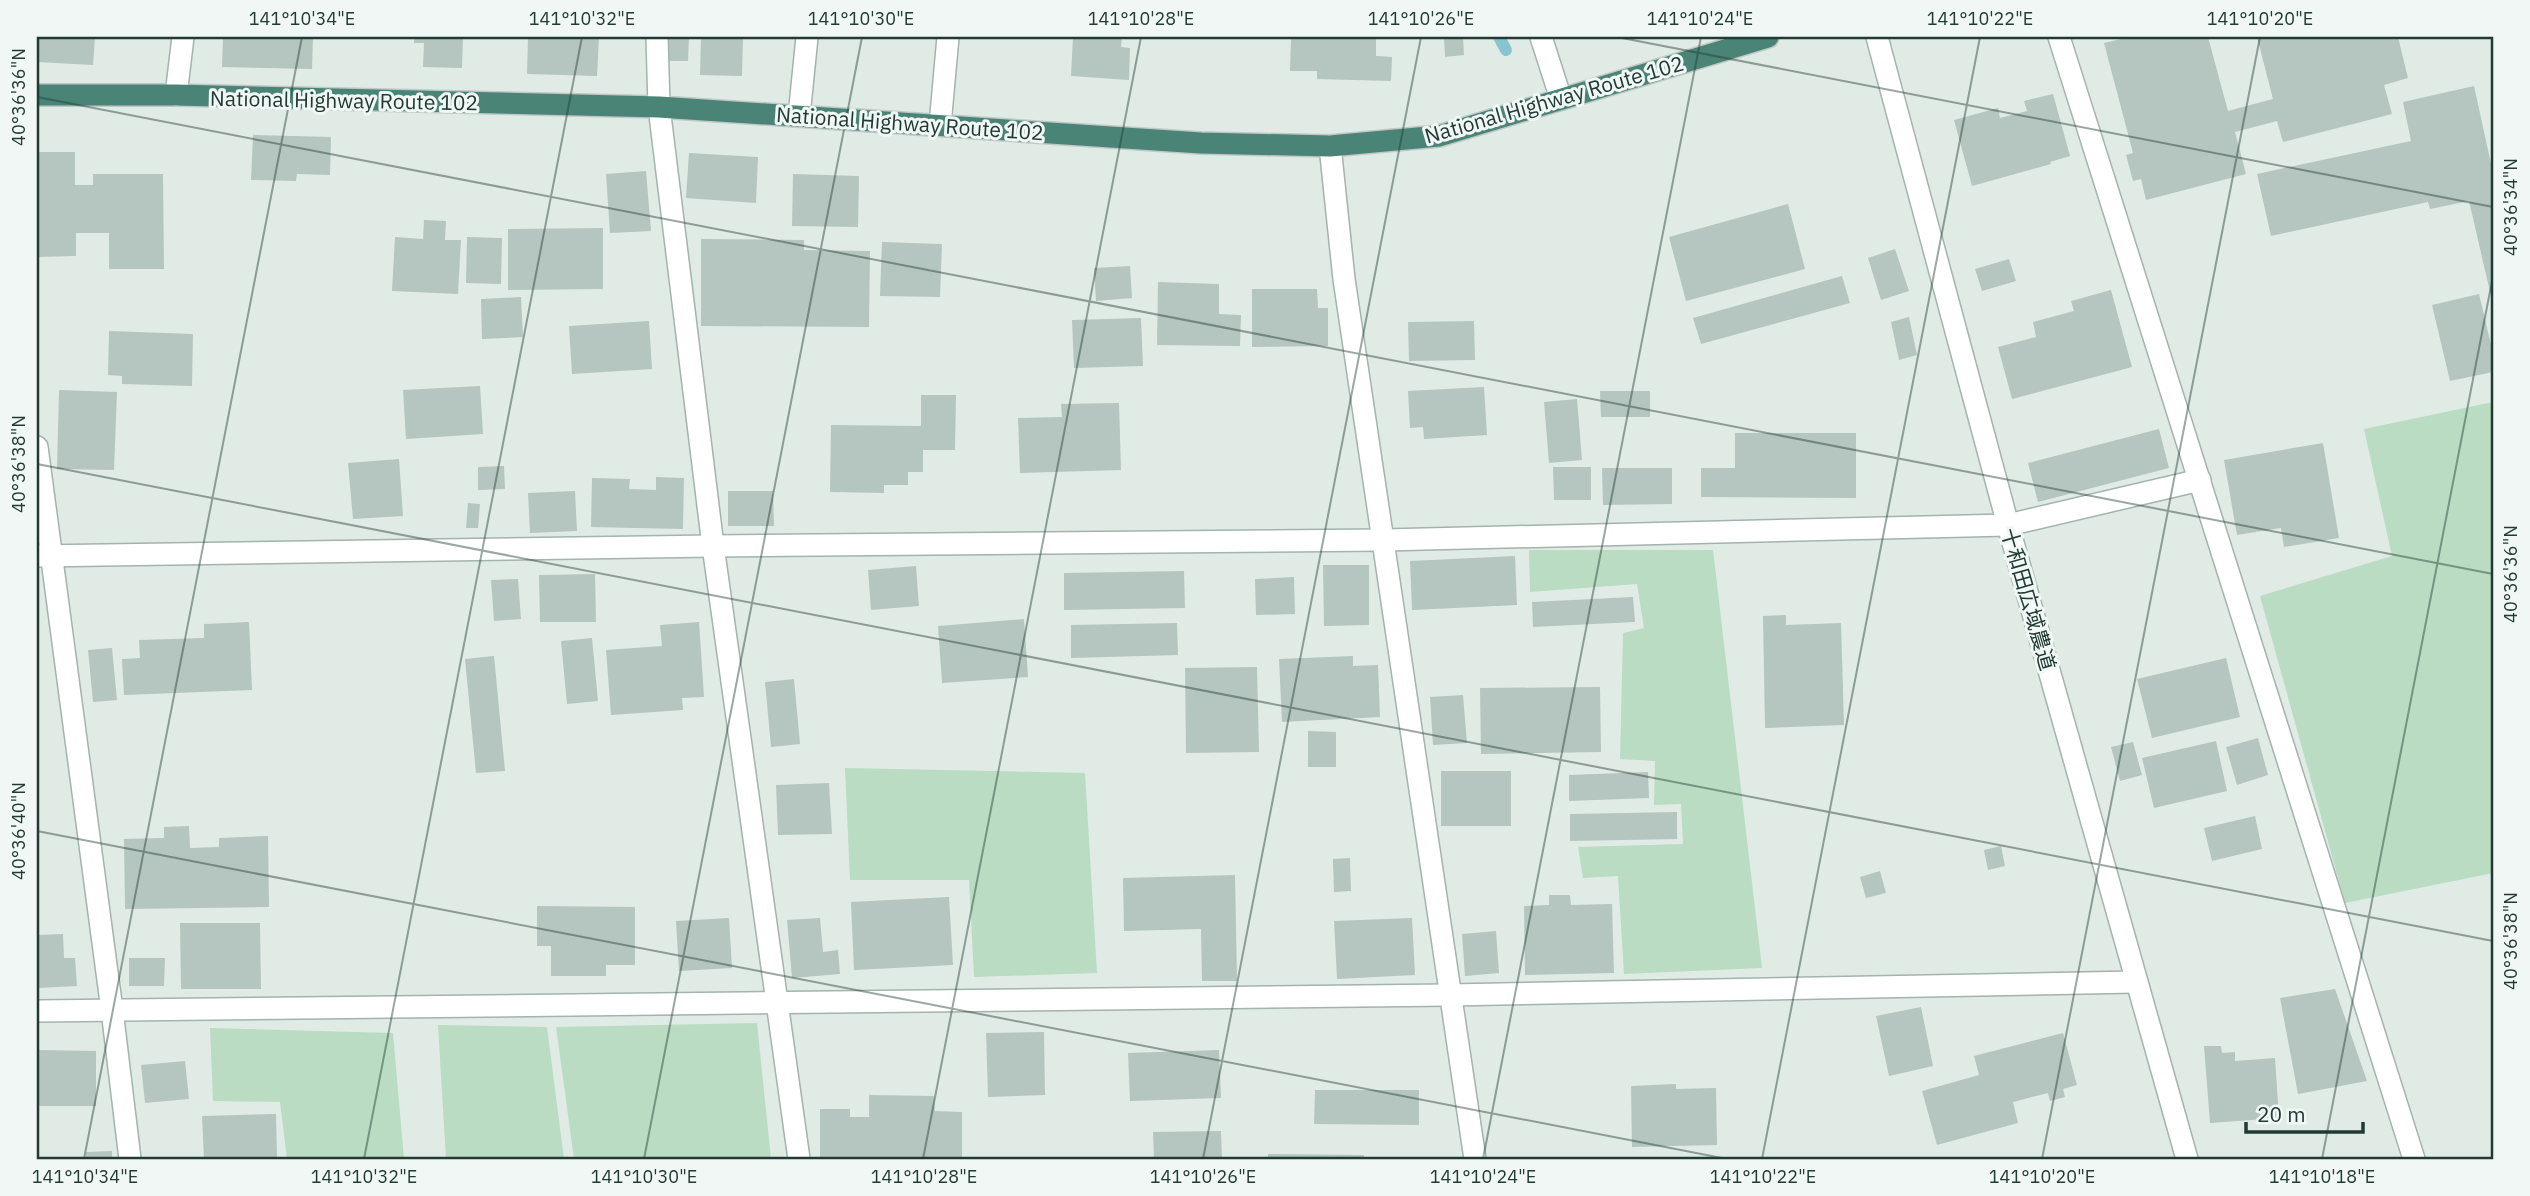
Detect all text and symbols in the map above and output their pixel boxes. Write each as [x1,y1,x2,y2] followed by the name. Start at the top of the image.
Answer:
[249,7,355,30] text: 141°10'34"E
[529,7,635,30] text: 141°10'32"E
[808,7,914,30] text: 141°10'30"E
[1088,7,1194,30] text: 141°10'28"E
[1368,7,1474,30] text: 141°10'26"E
[1647,7,1753,30] text: 141°10'24"E
[1927,7,2033,30] text: 141°10'22"E
[2207,7,2313,30] text: 141°10'20"E
[7,48,30,146] text: 40°36'36"N
[1421,49,1687,149] street label: National Highway Route 102
[210,84,478,116] street label: National Highway Route 102
[775,100,1045,146] street label: National Highway Route 102
[2499,158,2522,256] text: 40°36'34"N
[7,415,30,513] text: 40°36'38"N
[1995,524,2063,674] street label: 十和田広域農道
[2499,525,2522,623] text: 40°36'36"N
[7,782,30,880] text: 40°36'40"N
[2499,892,2522,990] text: 40°36'38"N
[2246,1091,2364,1135] scale bar
[2257,1100,2306,1128] text: 20 m
[32,1165,138,1188] text: 141°10'34"E
[311,1165,417,1188] text: 141°10'32"E
[591,1165,697,1188] text: 141°10'30"E
[871,1165,977,1188] text: 141°10'28"E
[1150,1165,1256,1188] text: 141°10'26"E
[1430,1165,1536,1188] text: 141°10'24"E
[1710,1165,1816,1188] text: 141°10'22"E
[1989,1165,2095,1188] text: 141°10'20"E
[2269,1165,2375,1188] text: 141°10'18"E

